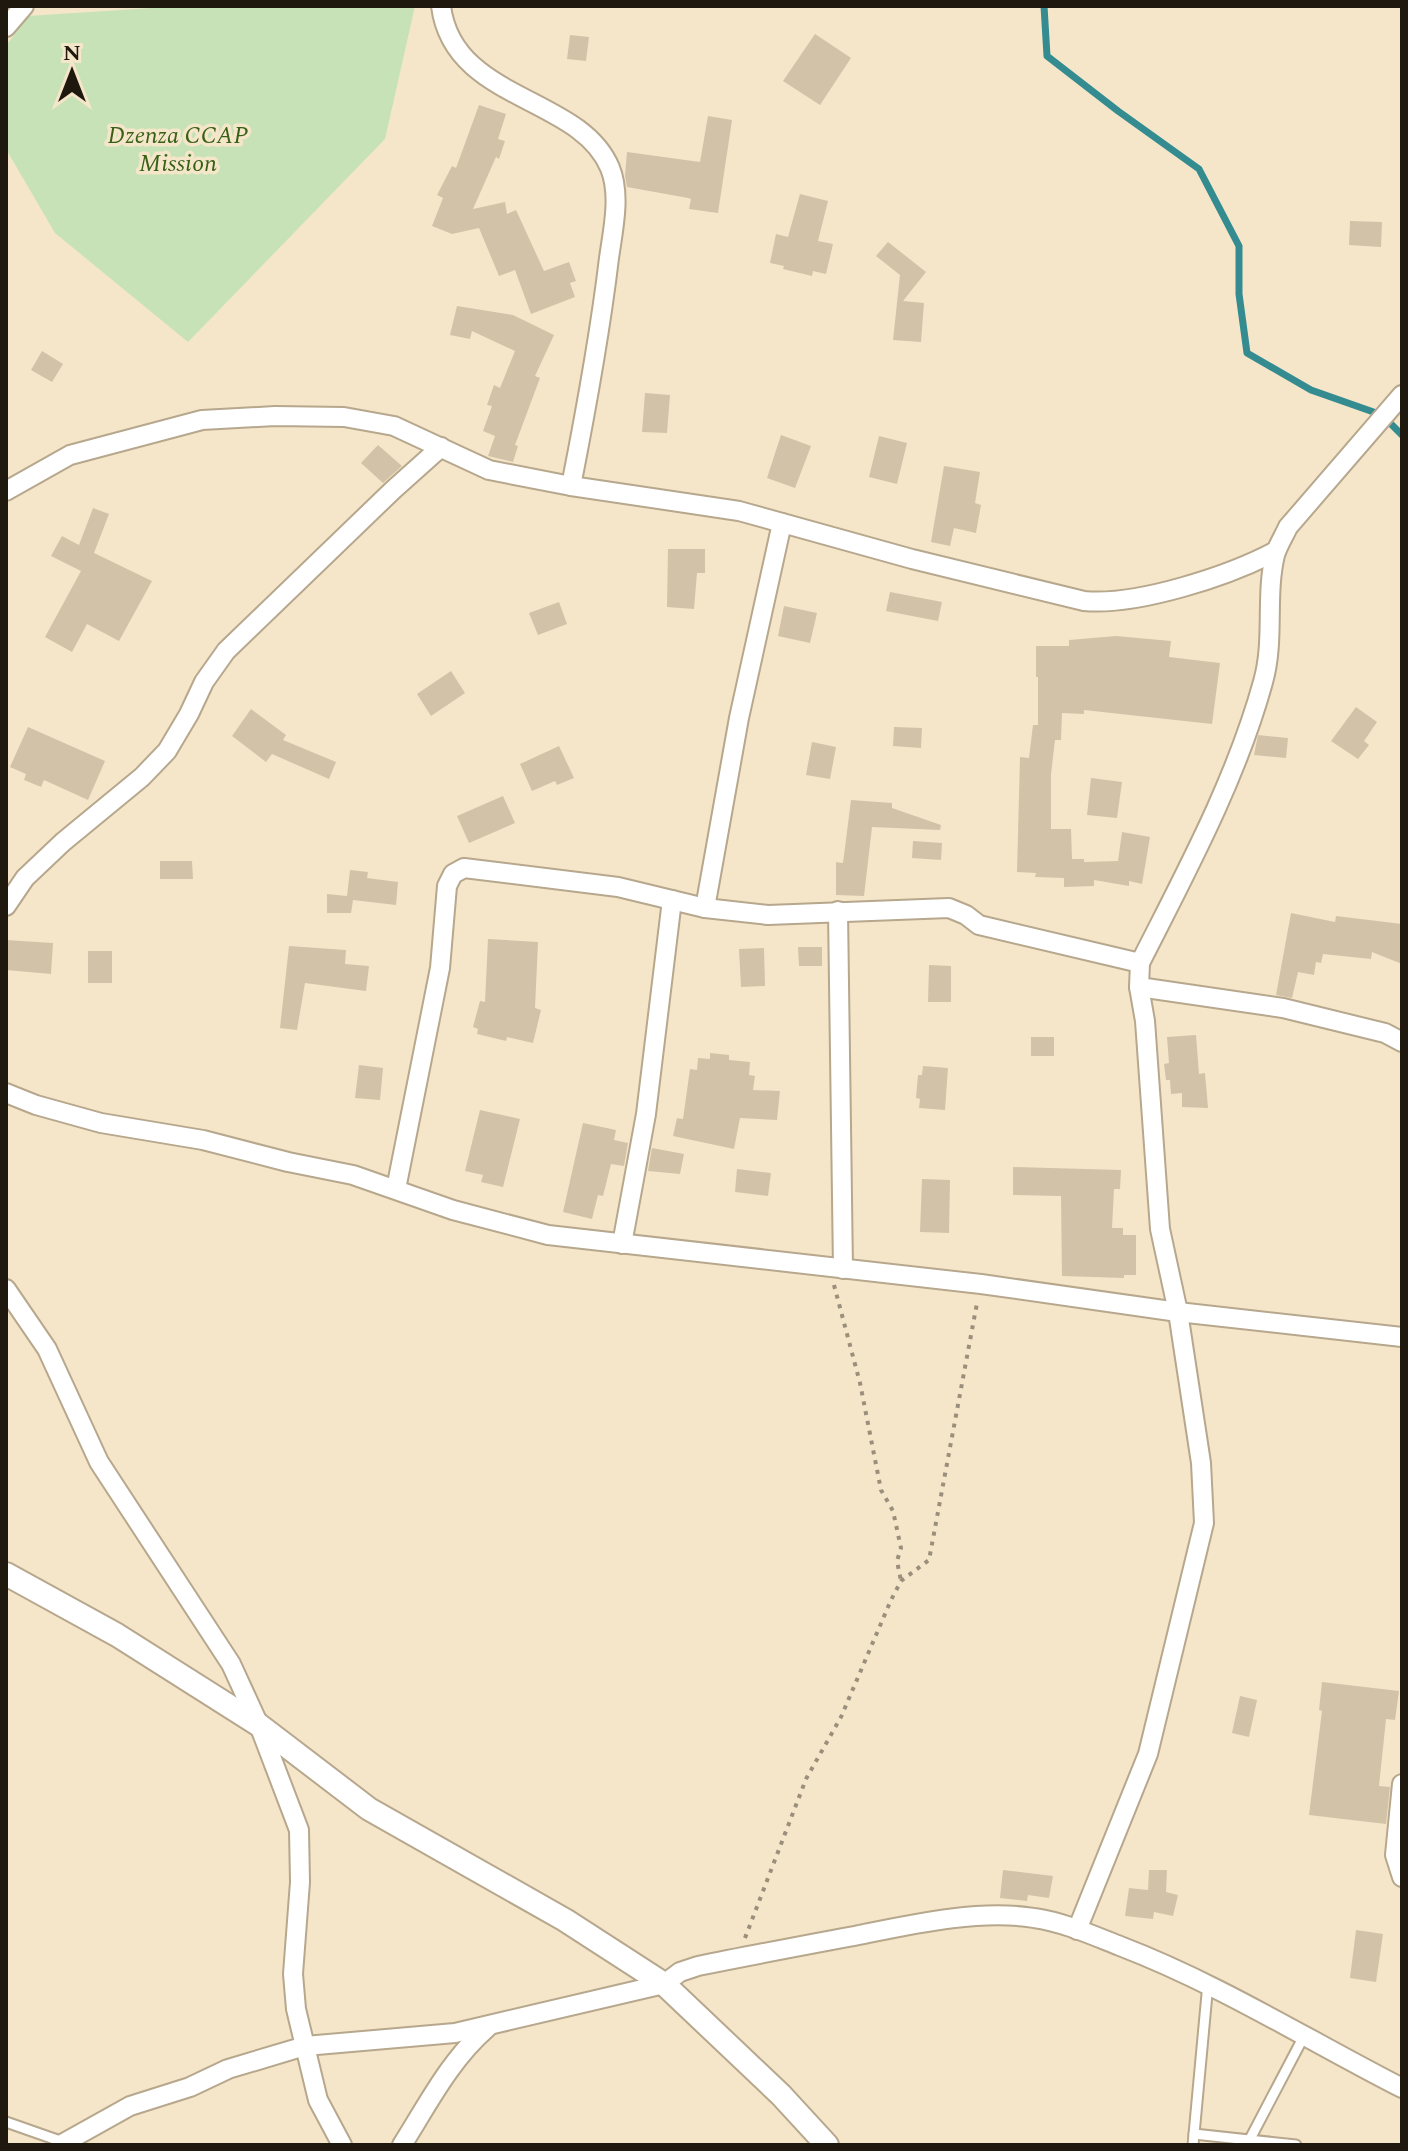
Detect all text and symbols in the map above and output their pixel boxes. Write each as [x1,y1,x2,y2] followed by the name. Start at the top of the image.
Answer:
[32,32,112,112] north arrow
[63,37,81,70] text: N
[107,118,249,182] park label: Dzenza CCAP Mission

